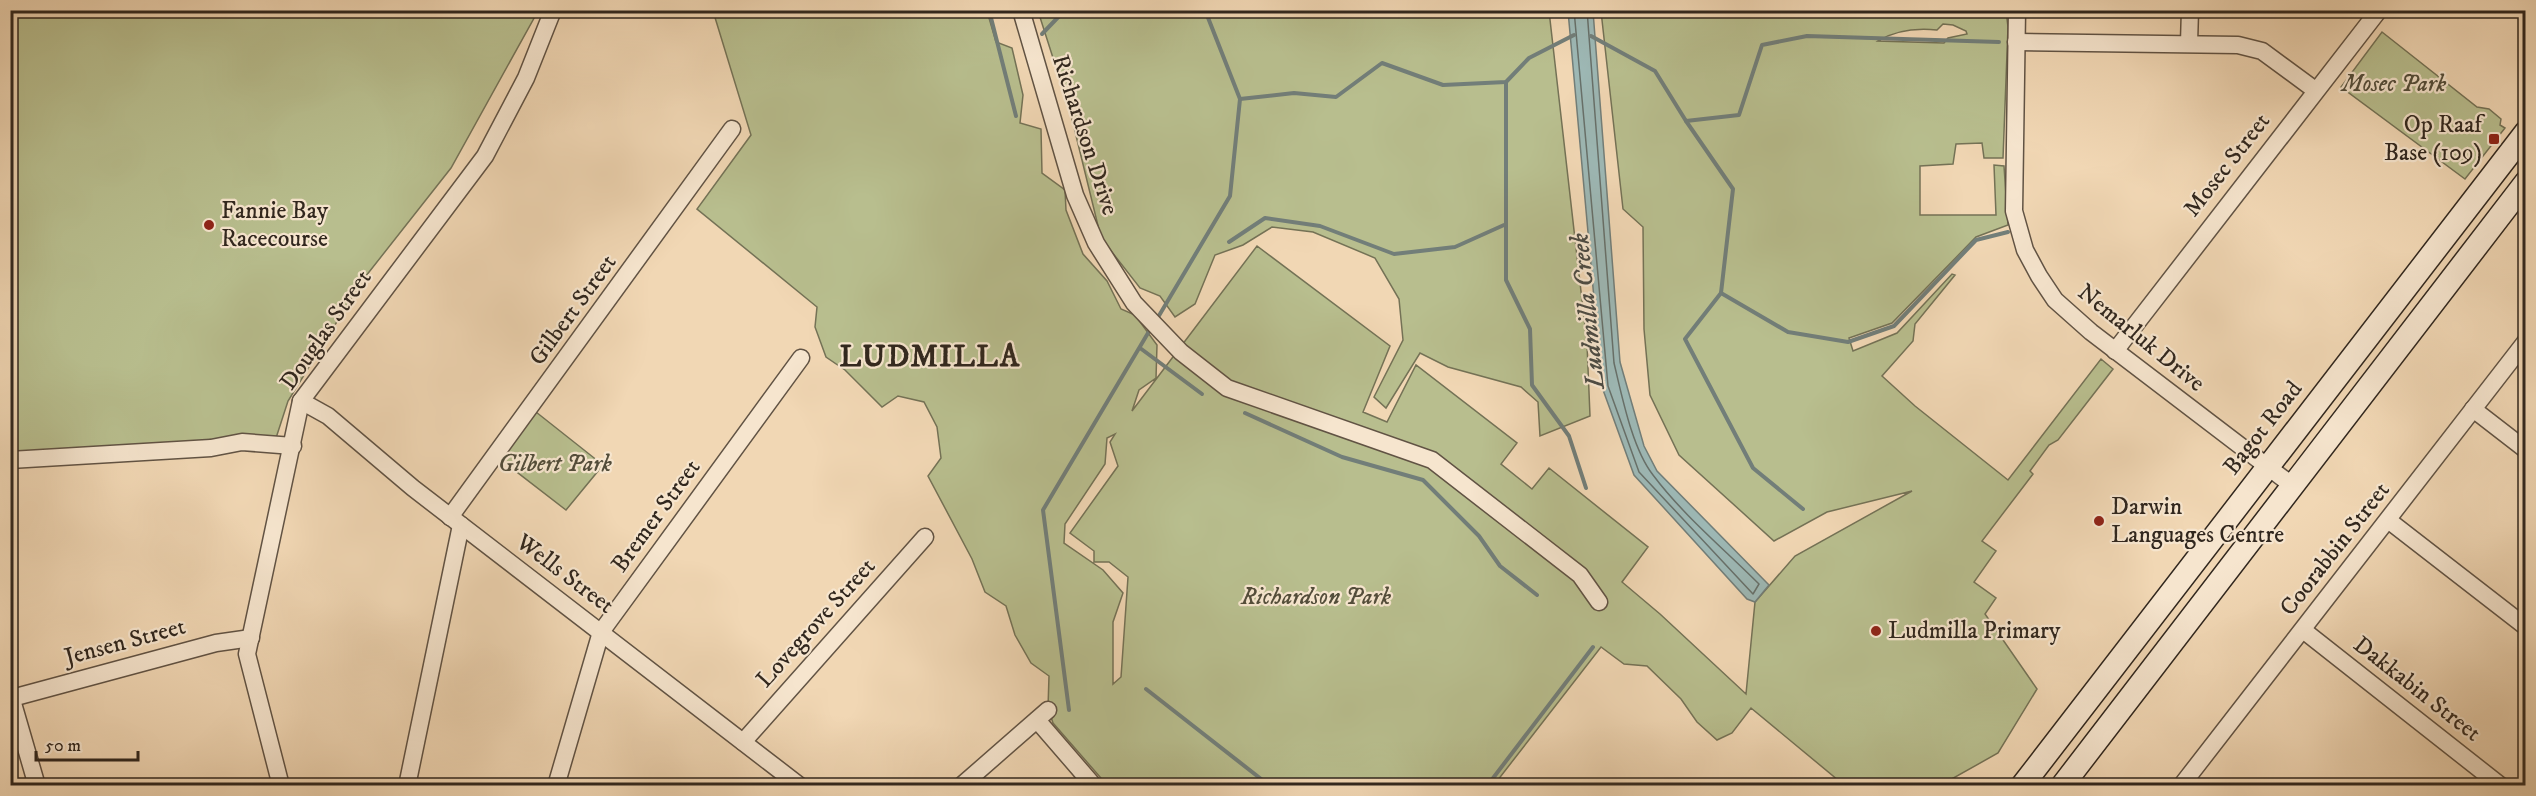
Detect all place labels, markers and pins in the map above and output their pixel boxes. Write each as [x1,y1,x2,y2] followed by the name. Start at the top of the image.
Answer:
[2384,110,2485,168] place label: Op Raaf Base (109)
[2487,132,2501,146] marker: Op Raaf Base (109)
[221,196,329,254] place label: Fannie Bay Racecourse
[202,218,216,232] marker: Fannie Bay Racecourse
[2111,492,2284,550] place label: Darwin Languages Centre
[2092,514,2106,528] marker: Darwin Languages Centre
[1888,616,2061,646] place label: Ludmilla Primary
[1869,624,1883,638] marker: Ludmilla Primary

